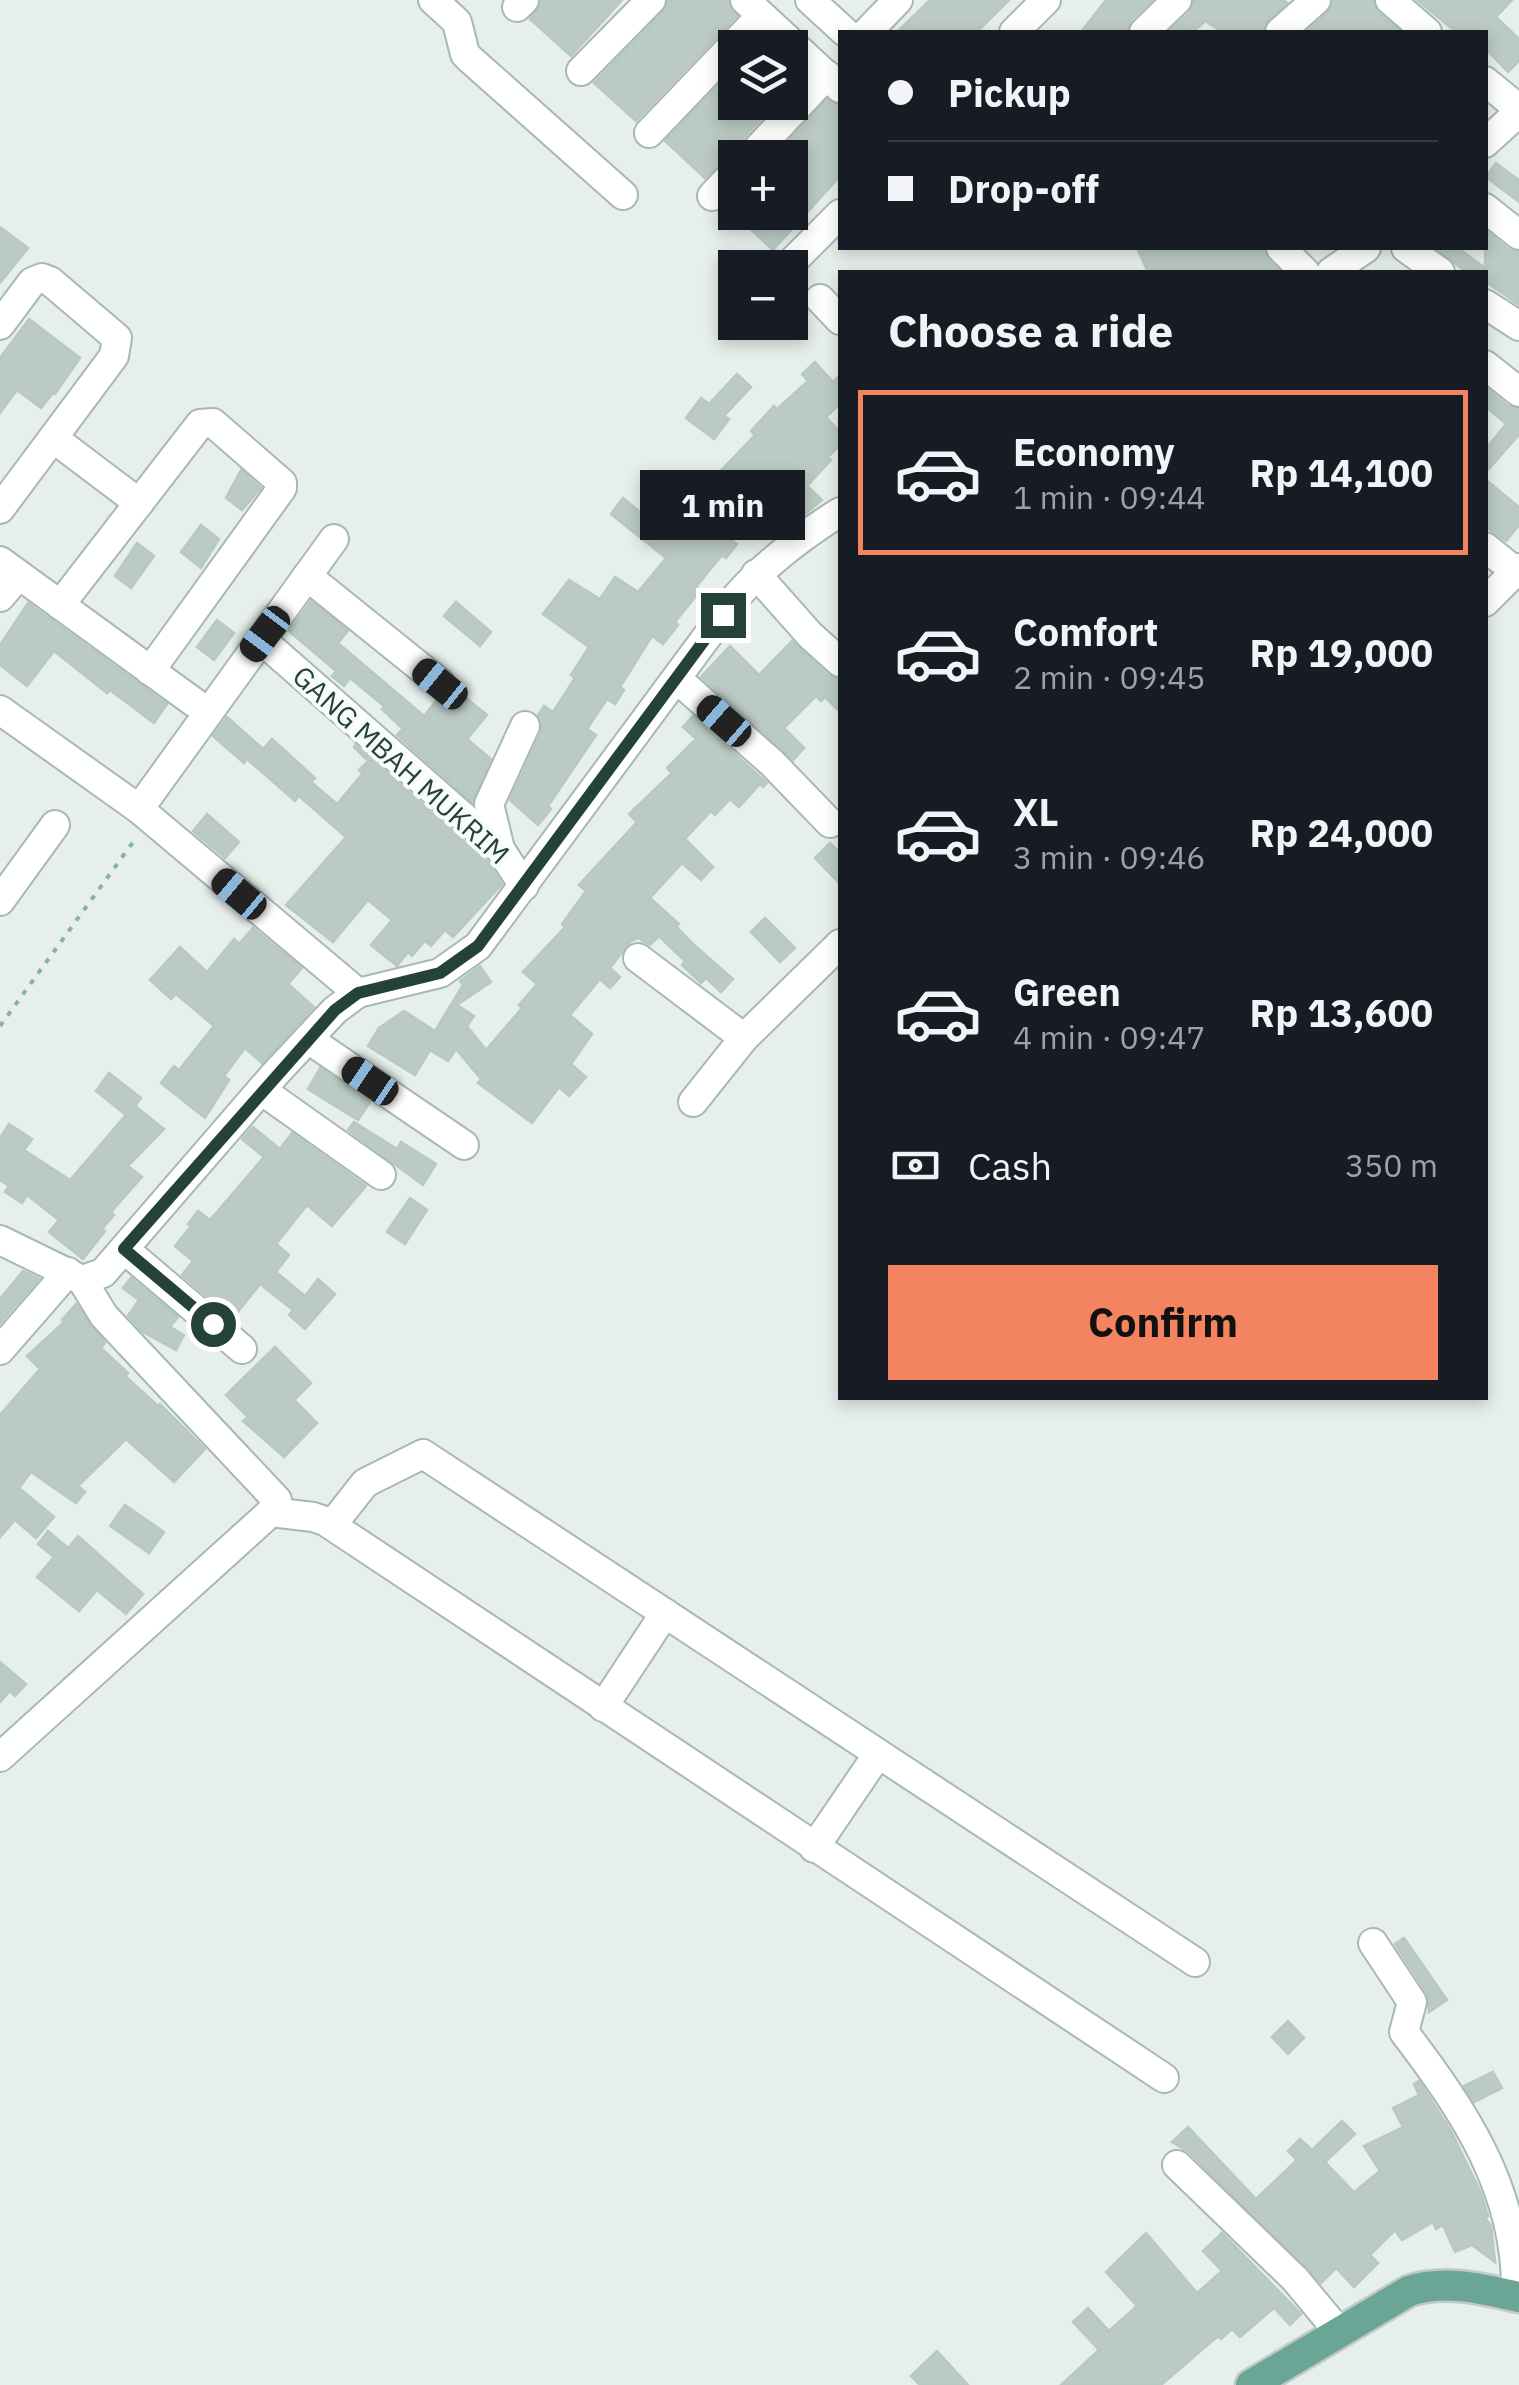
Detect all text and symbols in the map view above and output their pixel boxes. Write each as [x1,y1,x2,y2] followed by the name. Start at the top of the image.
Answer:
[718,30,808,340] map controls
[718,30,808,120] button: layers
[948,68,1071,117] text: Pickup
[718,140,808,230] button: +
[948,164,1099,213] text: Drop-off
[718,250,808,340] button: −
[888,301,1173,359] text: Choose a ride
[1013,427,1175,476] text: Economy
[893,428,983,518] icon: car
[1250,448,1433,497] text: Rp 14,100
[640,470,806,540] callout: 1 min
[1013,476,1206,518] text: 1 min · 09:44
[681,484,764,526] text: 1 min
[701,593,746,638] route end
[235,601,295,667] car
[1013,607,1158,656] text: Comfort
[893,608,983,698] icon: car
[1250,628,1433,677] text: Rp 19,000
[407,653,473,715] car
[1013,656,1206,698] text: 2 min · 09:45
[285,657,518,872] street label: GANG MBAH MUKRIM
[692,690,756,752] car
[1013,787,1059,836] text: XL
[893,788,983,878] icon: car
[1250,808,1433,857] text: Rp 24,000
[1013,836,1206,878] text: 3 min · 09:46
[206,863,272,925] car
[1013,967,1121,1016] text: Green
[893,968,983,1058] icon: car
[1250,988,1433,1037] text: Rp 13,600
[1013,1016,1206,1058] text: 4 min · 09:47
[337,1052,403,1110] car
[888,1138,943,1193] icon: cash
[968,1141,1052,1190] text: Cash
[1345,1144,1438,1186] text: 350 m
[888,1265,1438,1380] button: Confirm
[191,1302,236,1347] route start

